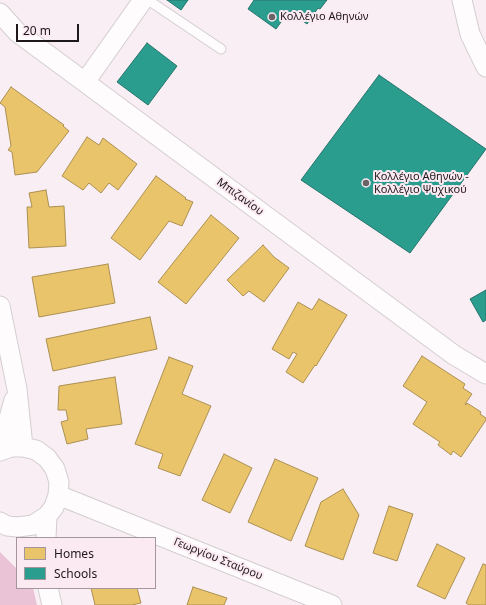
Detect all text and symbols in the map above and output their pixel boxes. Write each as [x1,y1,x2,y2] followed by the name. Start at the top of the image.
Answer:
[280,10,368,24] place label: Κολλέγιο Αθηνών
[267,12,277,22] marker: Κολλέγιο Αθηνών
[18,16,81,42] scale bar
[23,22,51,39] text: 20 m
[374,170,469,196] place label: Κολλέγιο Αθηνών - Κολλέγιο Ψυχικού
[214,176,266,218] street label: Μπιζανίου
[361,178,371,188] marker: Κολλέγιο Αθηνών - Κολλέγιο Ψυχικού
[172,535,264,583] street label: Γεωργίου Σταύρου
[16,537,156,589] legend
[54,545,94,562] text: Homes
[54,565,97,582] text: Schools

